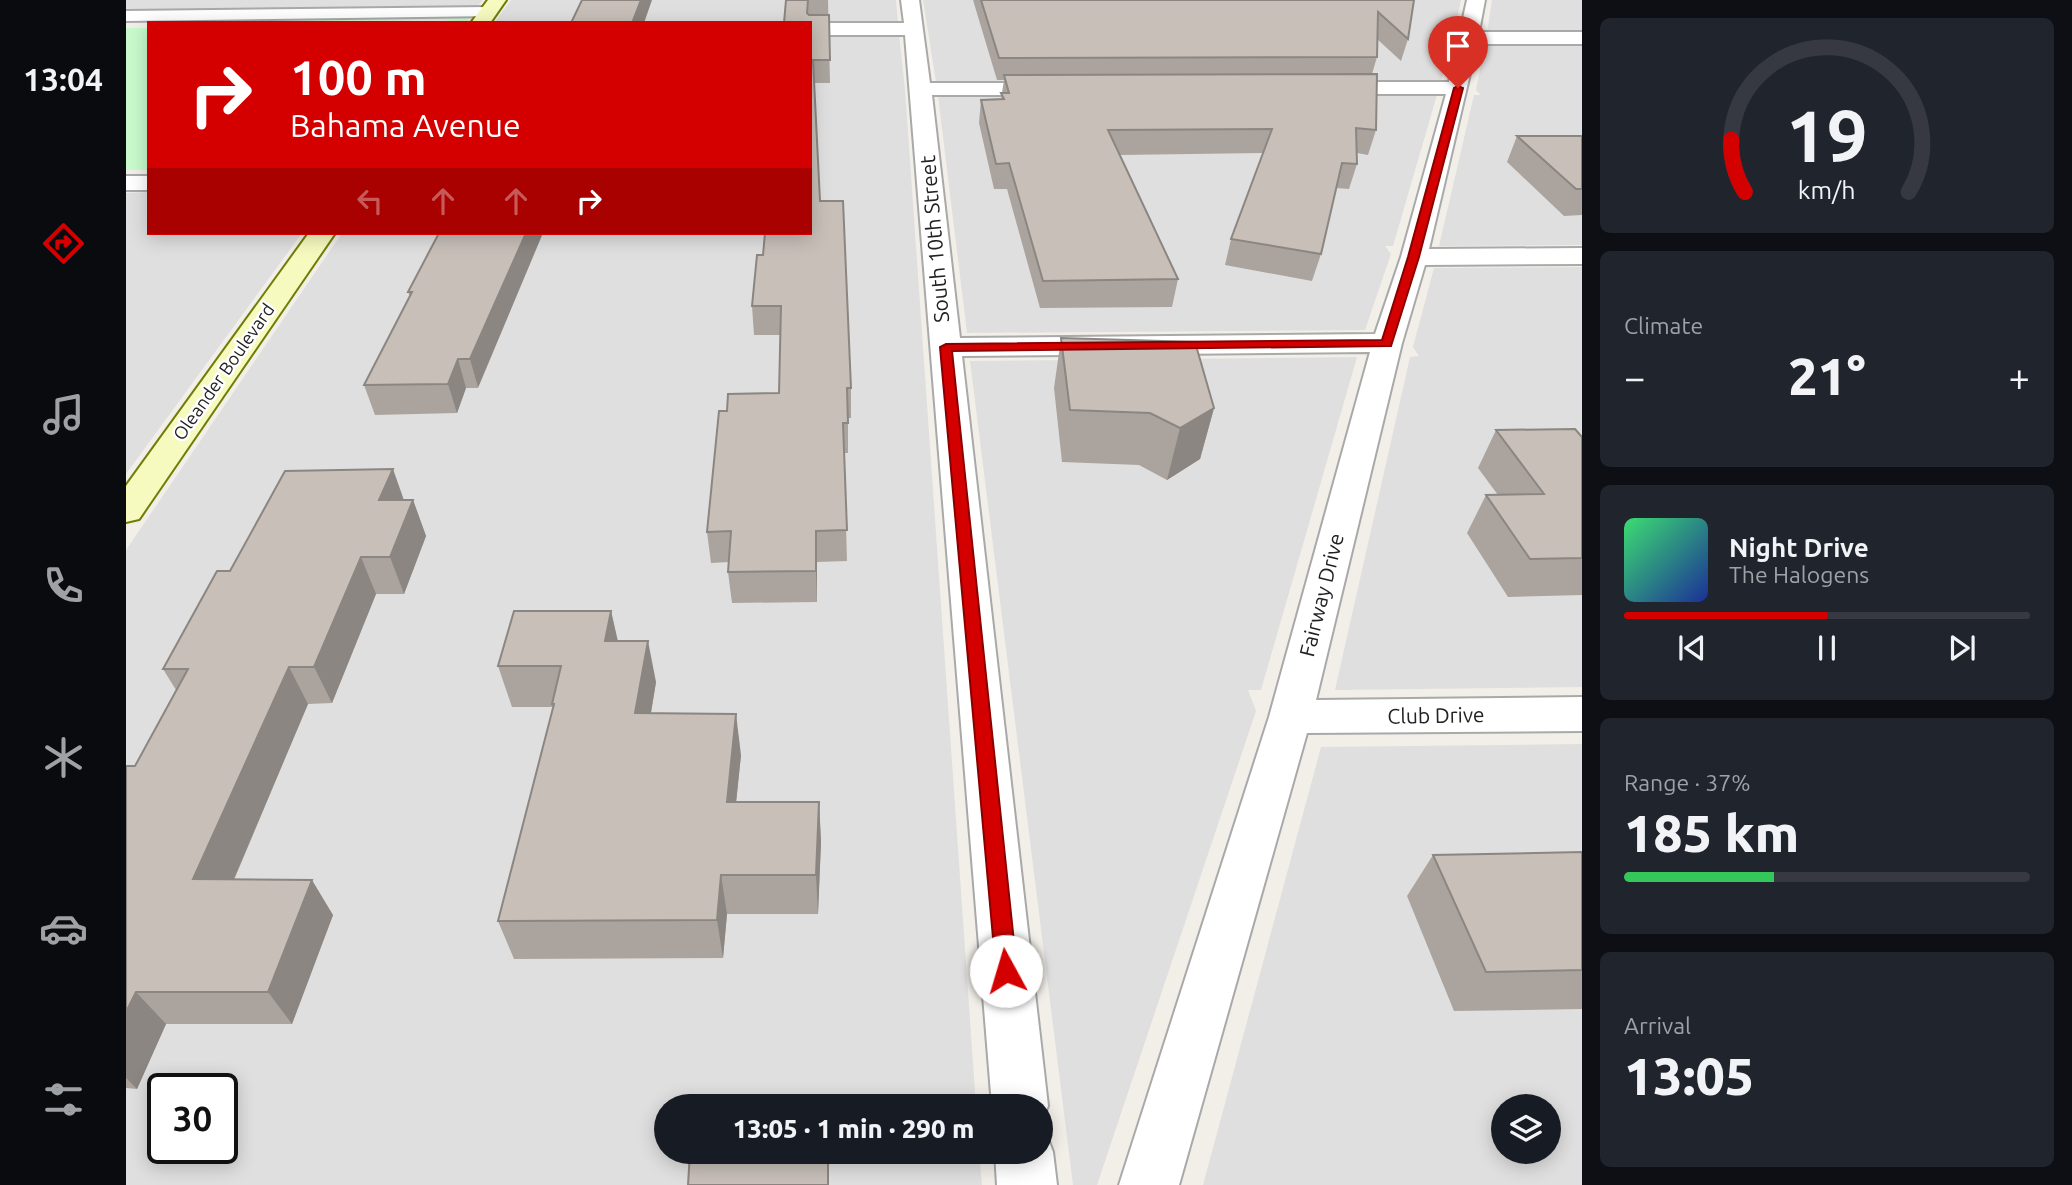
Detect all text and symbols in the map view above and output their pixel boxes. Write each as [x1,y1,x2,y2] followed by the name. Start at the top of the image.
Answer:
[1428,16,1488,88] pin
[1439,27,1477,65] icon: arrive
[175,49,266,140] icon: right
[290,49,427,104] text: 100 m
[23,61,103,97] text: 13:04
[1786,94,1868,176] text: 19
[290,107,521,143] text: Bahama Avenue
[915,155,953,324] street label: South 10th Street
[1798,176,1856,204] text: km/h
[351,182,389,220] icon: left
[424,182,462,220] icon: ahead
[497,182,535,220] icon: ahead
[570,182,608,220] icon: right
[39,219,88,268] icon: directions
[169,299,278,443] street label: Oleander Boulevard
[1624,313,1703,338] text: Climate
[1788,347,1866,405] text: 21°
[1624,356,1645,398] text: −
[2009,356,2030,398] text: +
[39,390,88,439] icon: music
[1294,531,1348,659] street label: Fairway Drive
[1729,533,1869,562] text: Night Drive
[39,561,88,610] icon: phone
[1729,562,1869,587] text: The Halogens
[1673,629,1711,667] icon: previous
[1808,629,1846,667] icon: pause
[1943,629,1981,667] icon: next
[1387,702,1485,728] street label: Club Drive
[39,733,88,782] icon: climate
[1624,770,1751,795] text: Range · 37%
[1624,804,1799,862] text: 185 km
[39,904,88,953] icon: car
[969,934,1043,1008] position arrow
[1624,1013,1691,1038] text: Arrival
[1624,1047,1754,1105] text: 13:05
[147,1073,238,1164] speed limit sign: 30
[39,1075,88,1124] icon: filters
[1491,1094,1561,1164] map controls
[1491,1094,1561,1164] button: layers
[733,1114,974,1143] text: 13:05 · 1 min · 290 m

